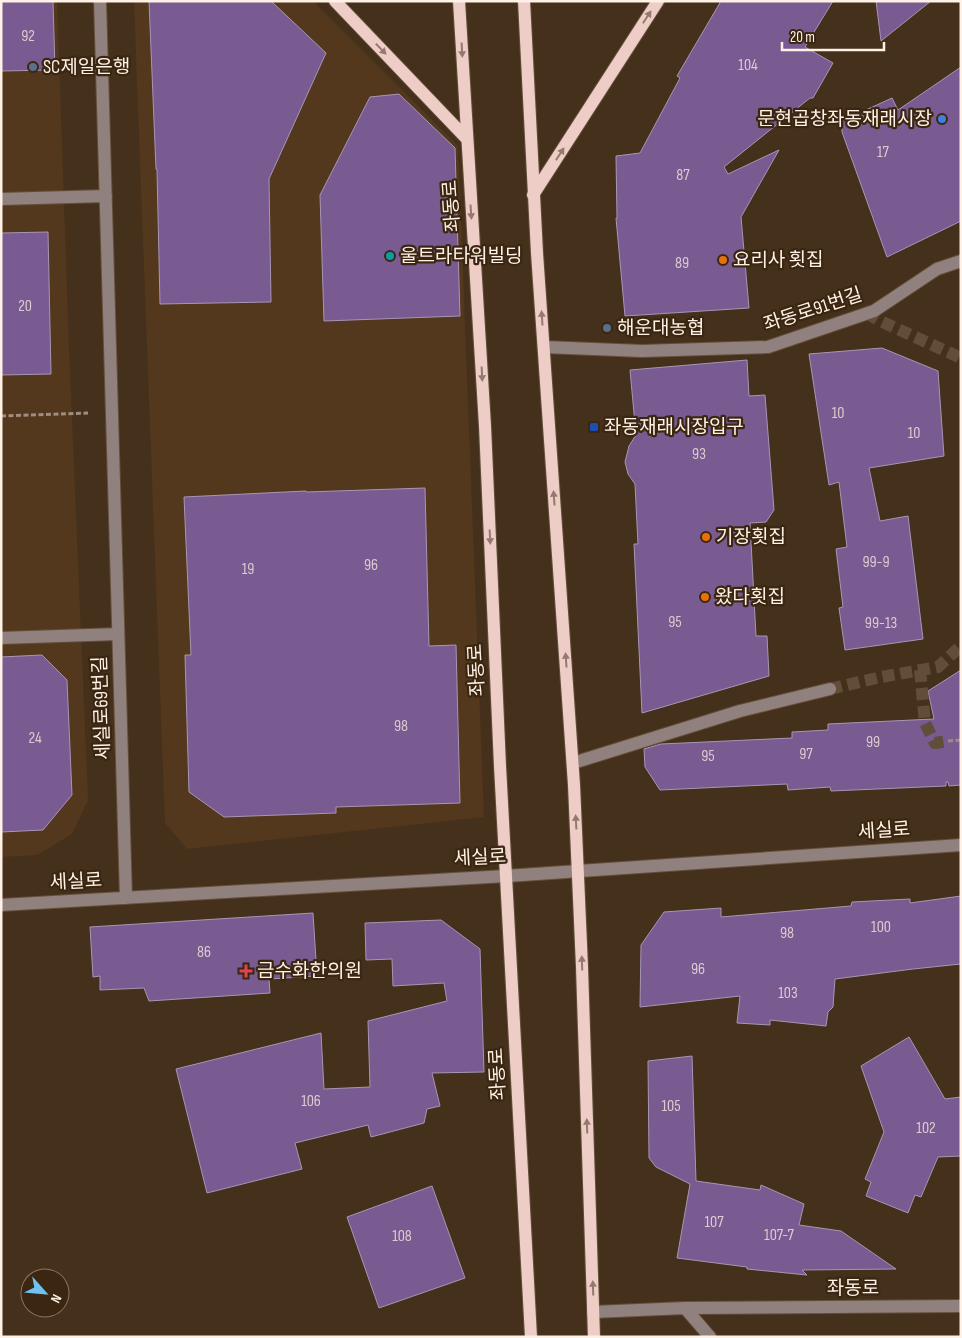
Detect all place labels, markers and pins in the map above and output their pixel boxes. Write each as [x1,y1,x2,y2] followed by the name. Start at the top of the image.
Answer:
[43,56,130,79] place label: SC제일은행
[27,61,39,73] marker: SC제일은행
[757,108,932,131] place label: 문현곱창좌동재래시장
[936,113,948,125] marker: 문현곱창좌동재래시장
[400,245,522,268] place label: 울트라타워빌딩
[733,249,823,272] place label: 요리사 횟집
[384,250,396,262] marker: 울트라타워빌딩
[717,254,729,266] marker: 요리사 횟집
[617,317,704,340] place label: 해운대농협
[601,322,613,334] marker: 해운대농협
[604,416,744,439] place label: 좌동재래시장입구
[588,421,600,433] marker: 좌동재래시장입구
[716,526,786,549] place label: 기장횟집
[700,531,712,543] marker: 기장횟집
[715,586,785,609] place label: 왔다횟집
[699,591,711,603] marker: 왔다횟집
[257,960,362,983] place label: 금수화한의원
[239,964,253,978] marker: 금수화한의원

